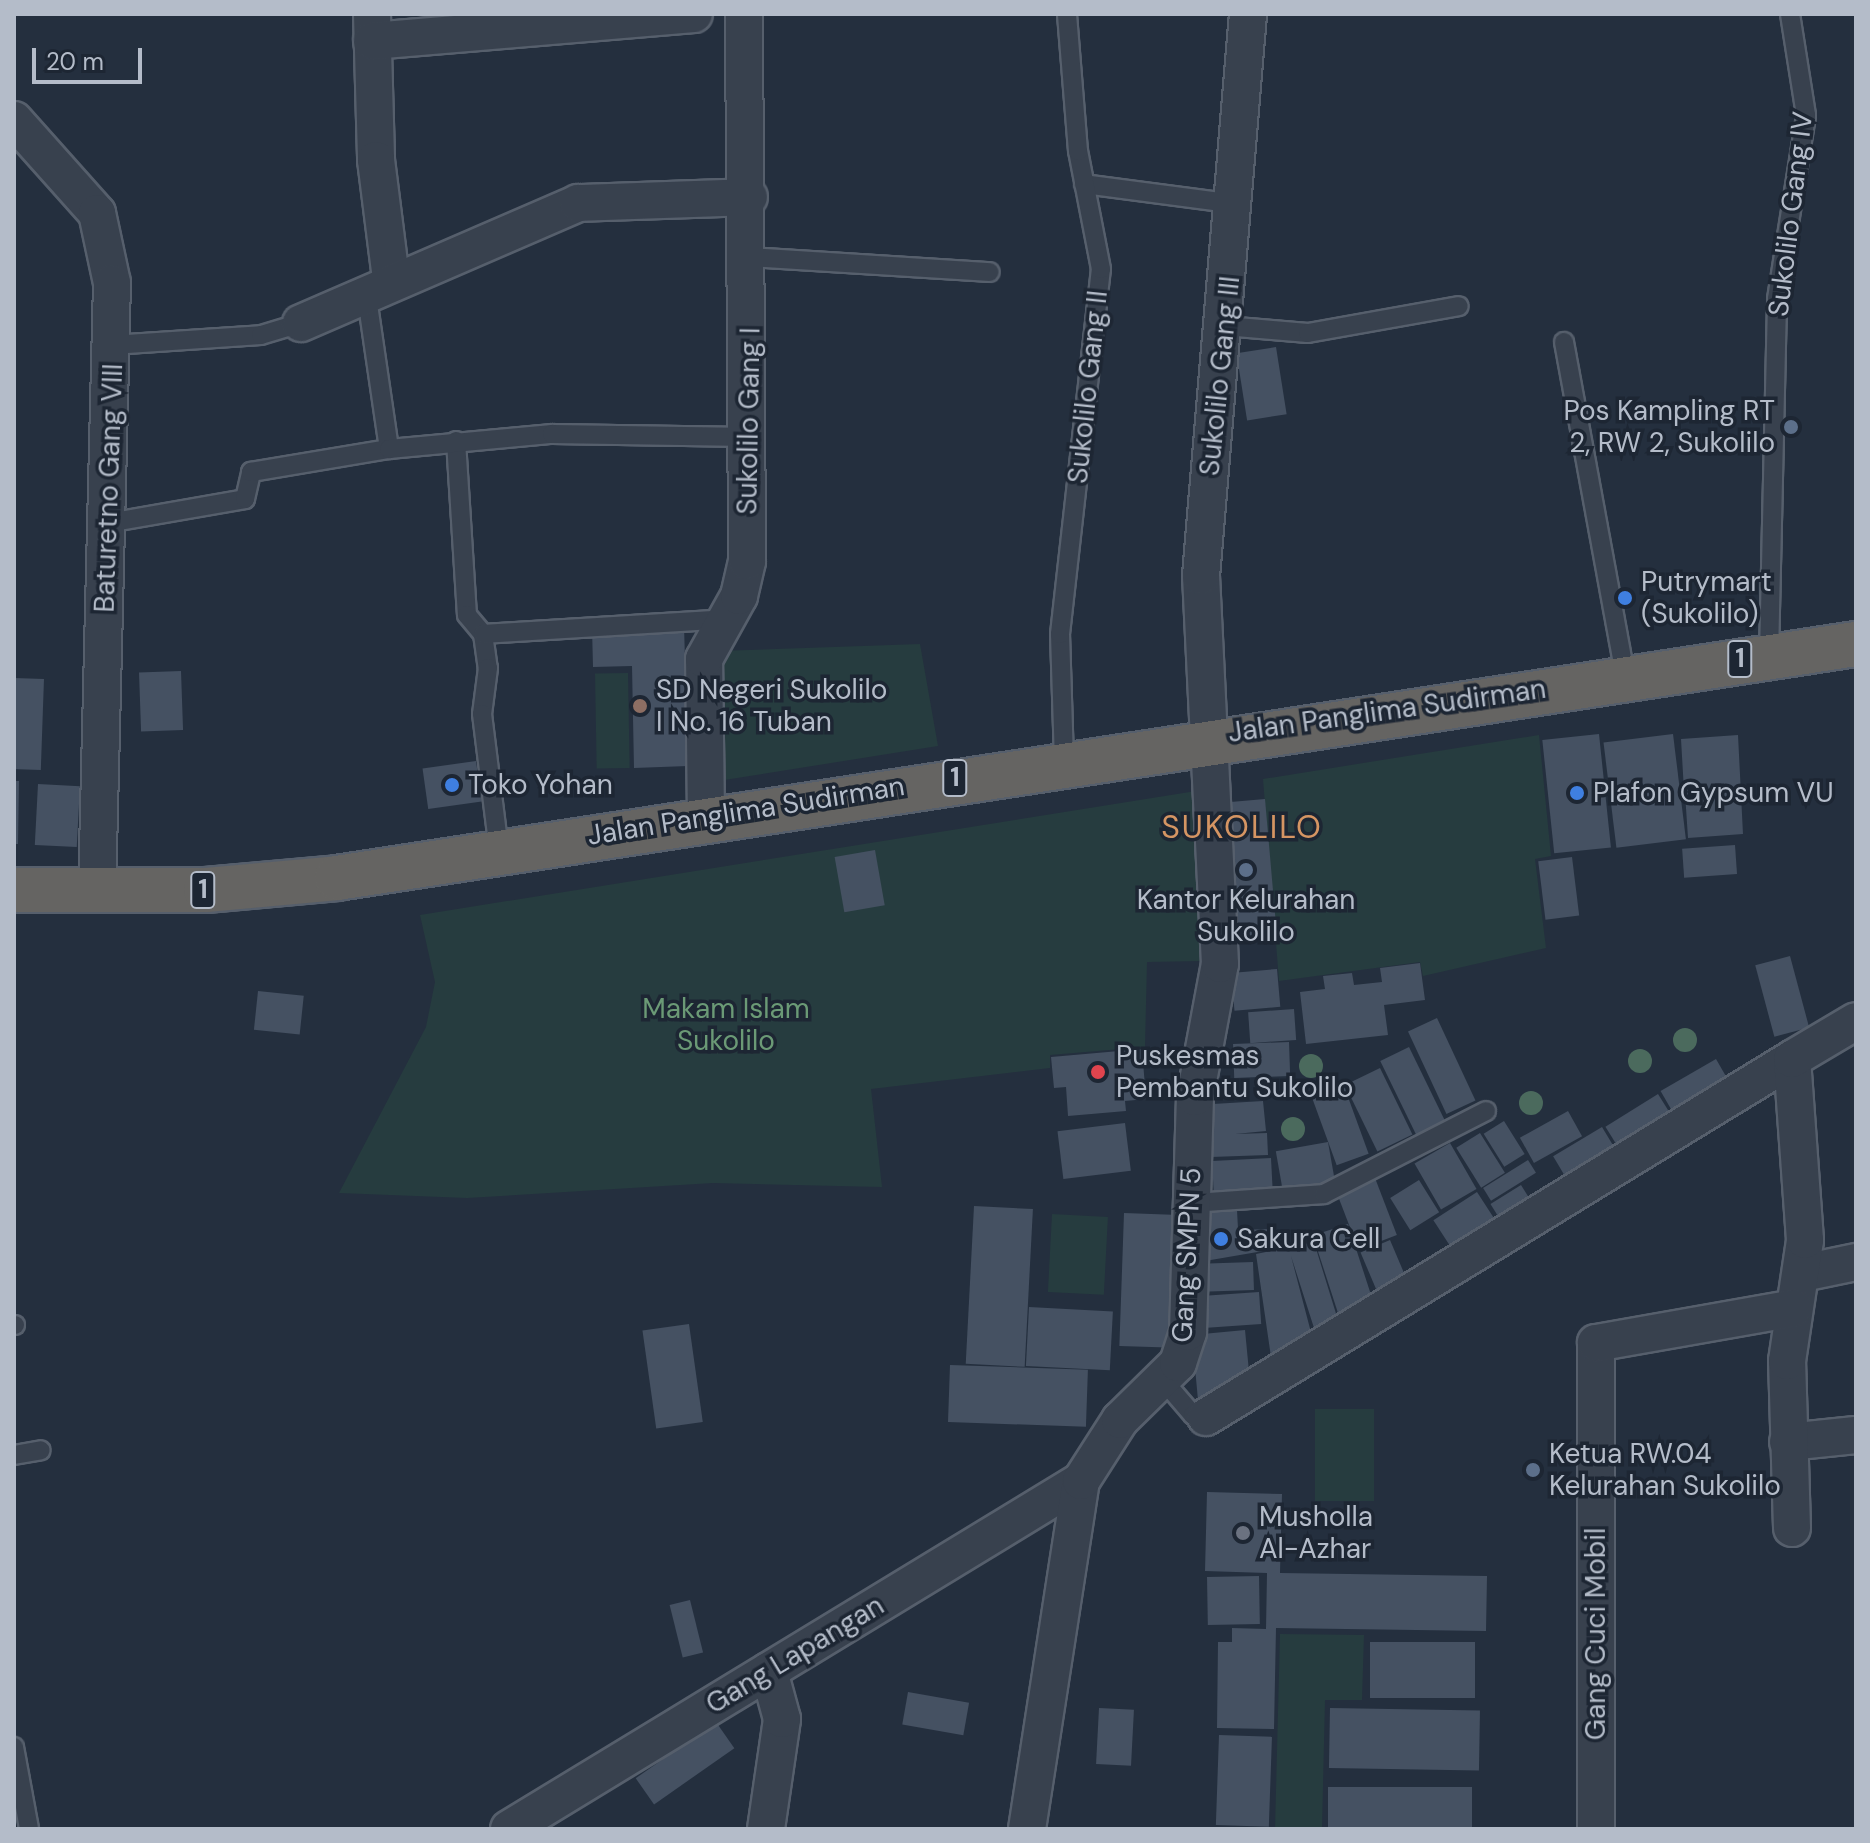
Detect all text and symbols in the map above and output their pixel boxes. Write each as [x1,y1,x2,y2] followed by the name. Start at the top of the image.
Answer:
[36,32,146,82] scale bar
[46,46,104,77] text: 20 m
[1762,110,1820,318] street label: Sukolilo Gang IV
[1193,275,1247,477] street label: Sukolilo Gang III
[1061,289,1115,485] street label: Sukolilo Gang II
[731,327,767,515] street label: Sukolilo Gang I
[88,363,130,613] street label: Baturetno Gang VIII
[1564,394,1775,460] place label: Pos Kampling RT 2, RW 2, Sukolilo
[1782,418,1800,436] marker: Pos Kampling RT 2, RW 2, Sukolilo
[1641,565,1772,631] place label: Putrymart (Sukolilo)
[1616,589,1634,607] marker: Putrymart (Sukolilo)
[1726,637,1754,681] road number: 1
[1226,672,1548,750] street label: Jalan Panglima Sudirman
[656,673,887,739] place label: SD Negeri Sukolilo I No. 16 Tuban
[631,697,649,715] marker: SD Negeri Sukolilo I No. 16 Tuban
[941,756,969,800] road number: 1
[468,768,613,802] place label: Toko Yohan
[585,769,907,853] street label: Jalan Panglima Sudirman
[443,776,461,794] marker: Toko Yohan
[1593,776,1834,810] place label: Plafon Gypsum VU
[1568,784,1586,802] marker: Plafon Gypsum VU
[1161,808,1323,846] district label: SUKOLILO
[1237,861,1255,879] marker: Kantor Kelurahan Sukolilo
[189,868,217,912] road number: 1
[1137,883,1355,949] place label: Kantor Kelurahan Sukolilo
[642,992,810,1058] park label: Makam Islam Sukolilo
[1116,1039,1353,1105] place label: Puskesmas Pembantu Sukolilo
[1087,1061,1109,1083] marker: Puskesmas Pembantu Sukolilo
[1166,1166,1208,1344] street label: Gang SMPN 5
[1237,1222,1380,1256] place label: Sakura Cell
[1212,1230,1230,1248] marker: Sakura Cell
[1549,1437,1781,1503] place label: Ketua RW.04 Kelurahan Sukolilo
[1524,1461,1542,1479] marker: Ketua RW.04 Kelurahan Sukolilo
[1259,1500,1373,1566] place label: Musholla Al-Azhar
[1234,1524,1252,1542] marker: Musholla Al-Azhar
[1579,1528,1613,1740] street label: Gang Cuci Mobil
[700,1589,890,1721] street label: Gang Lapangan

